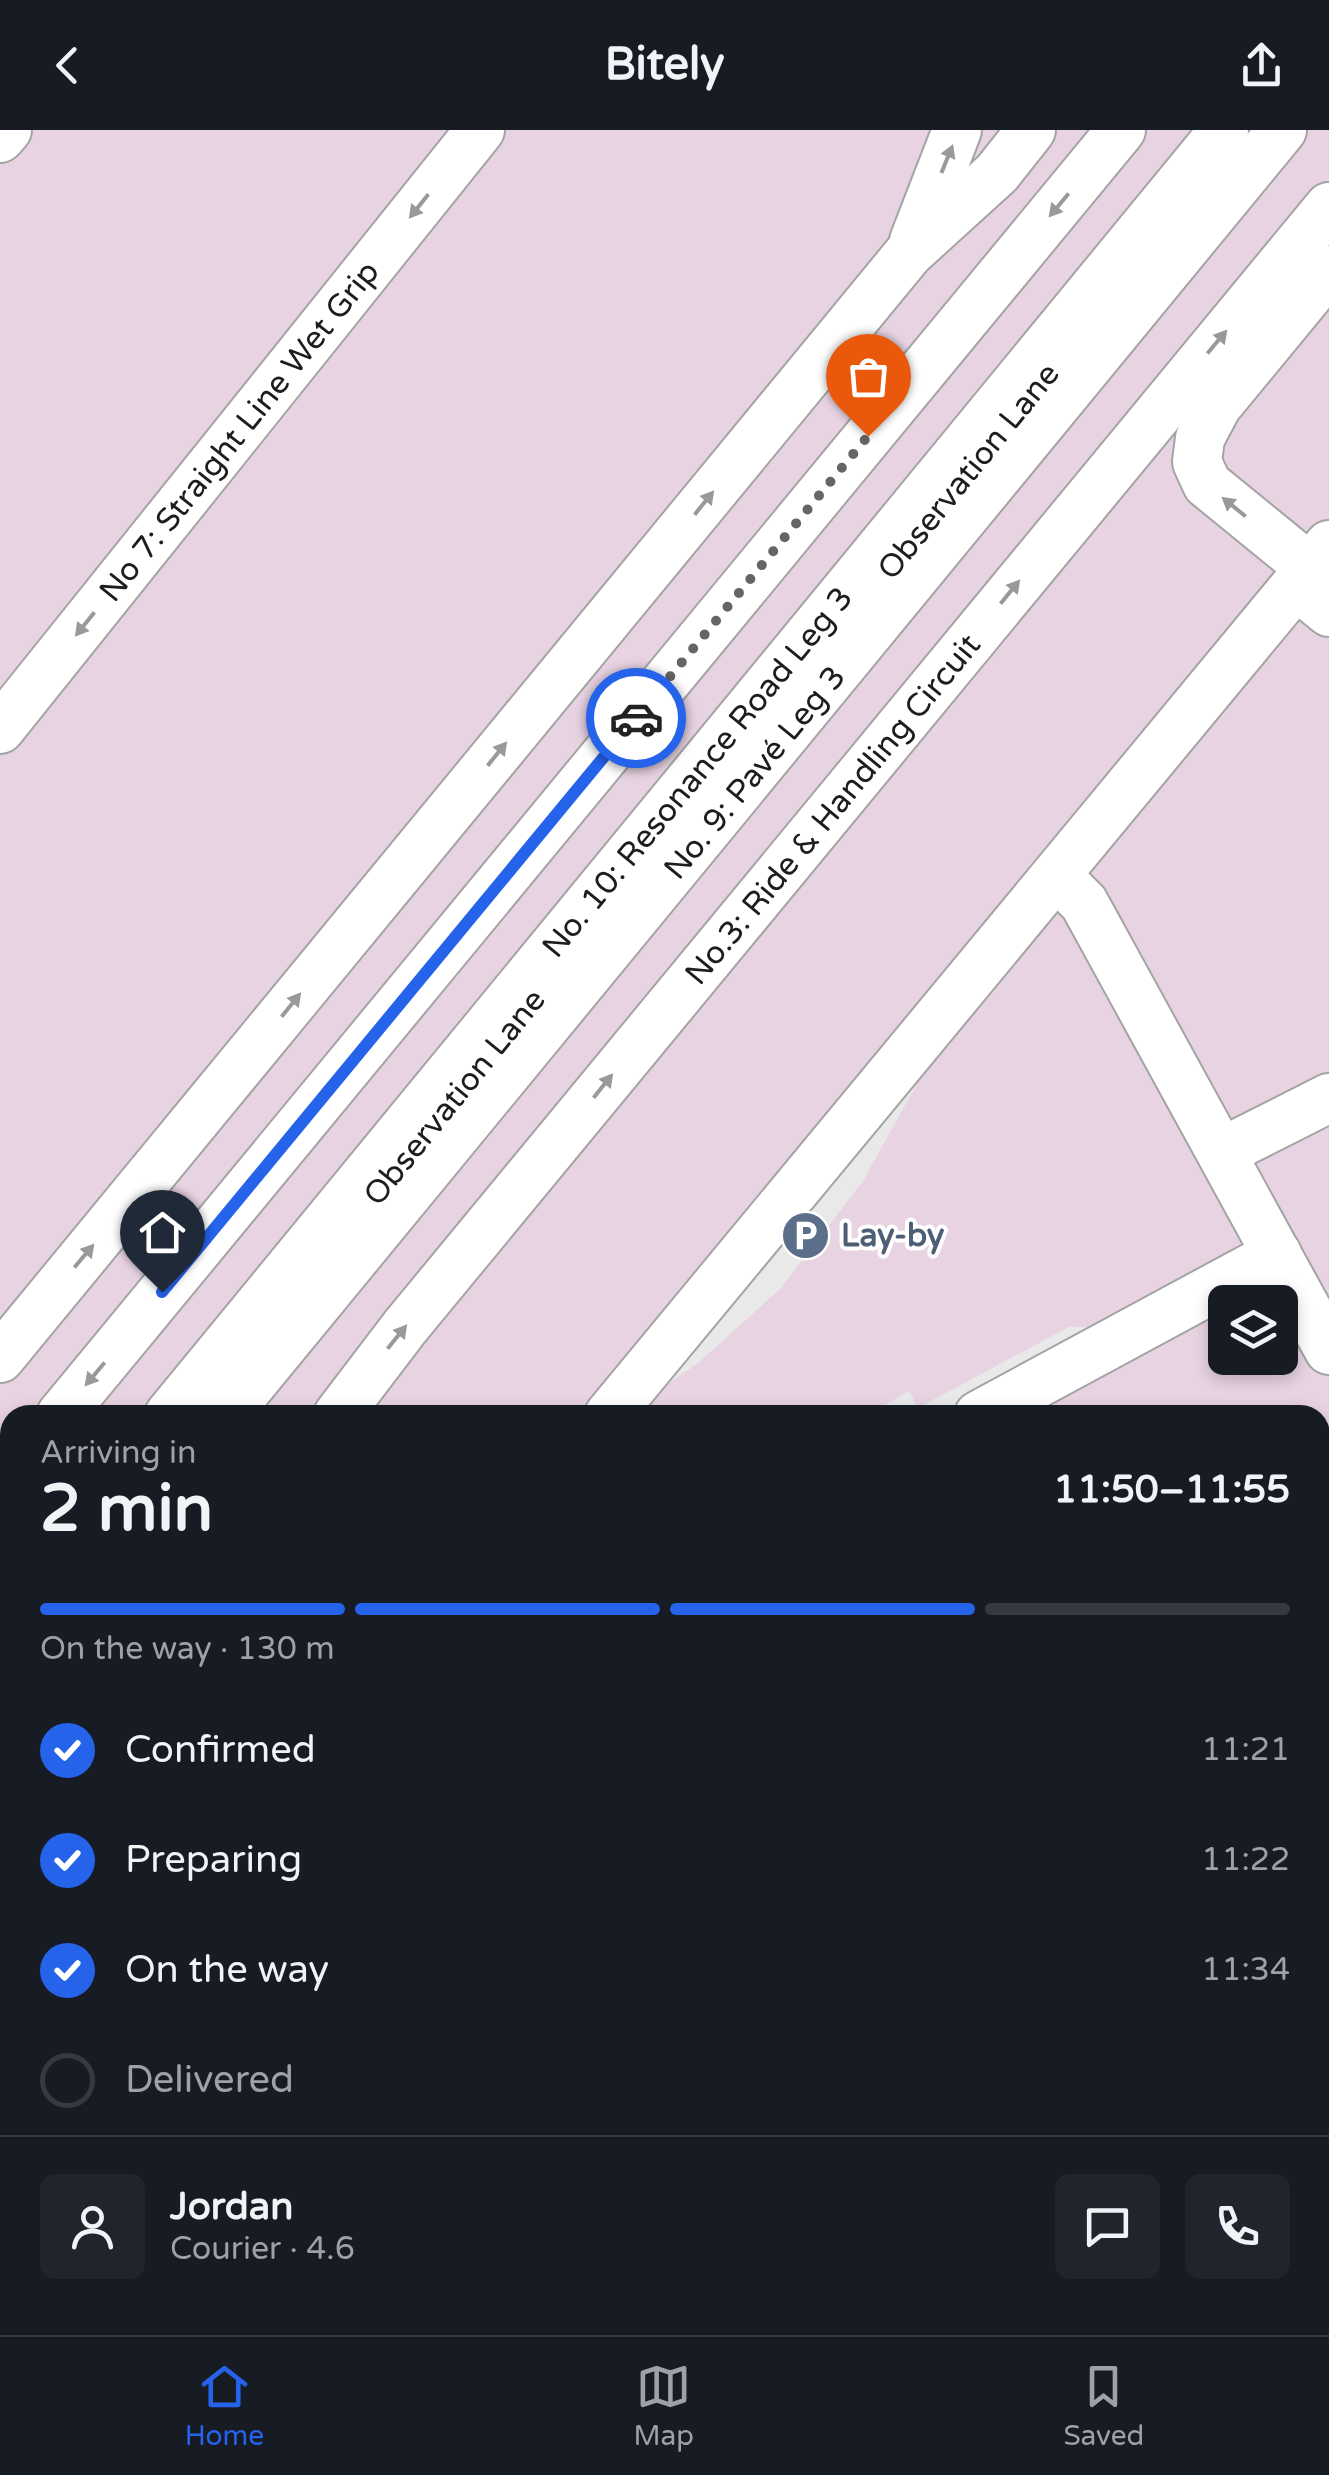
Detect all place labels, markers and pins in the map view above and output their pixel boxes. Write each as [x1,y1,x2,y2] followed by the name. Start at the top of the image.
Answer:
[826,334,911,437] pin
[120,1190,205,1293] pin
[780,1209,832,1261] parking icon: Lay-by
[841,1217,944,1255] place label: Lay-by

